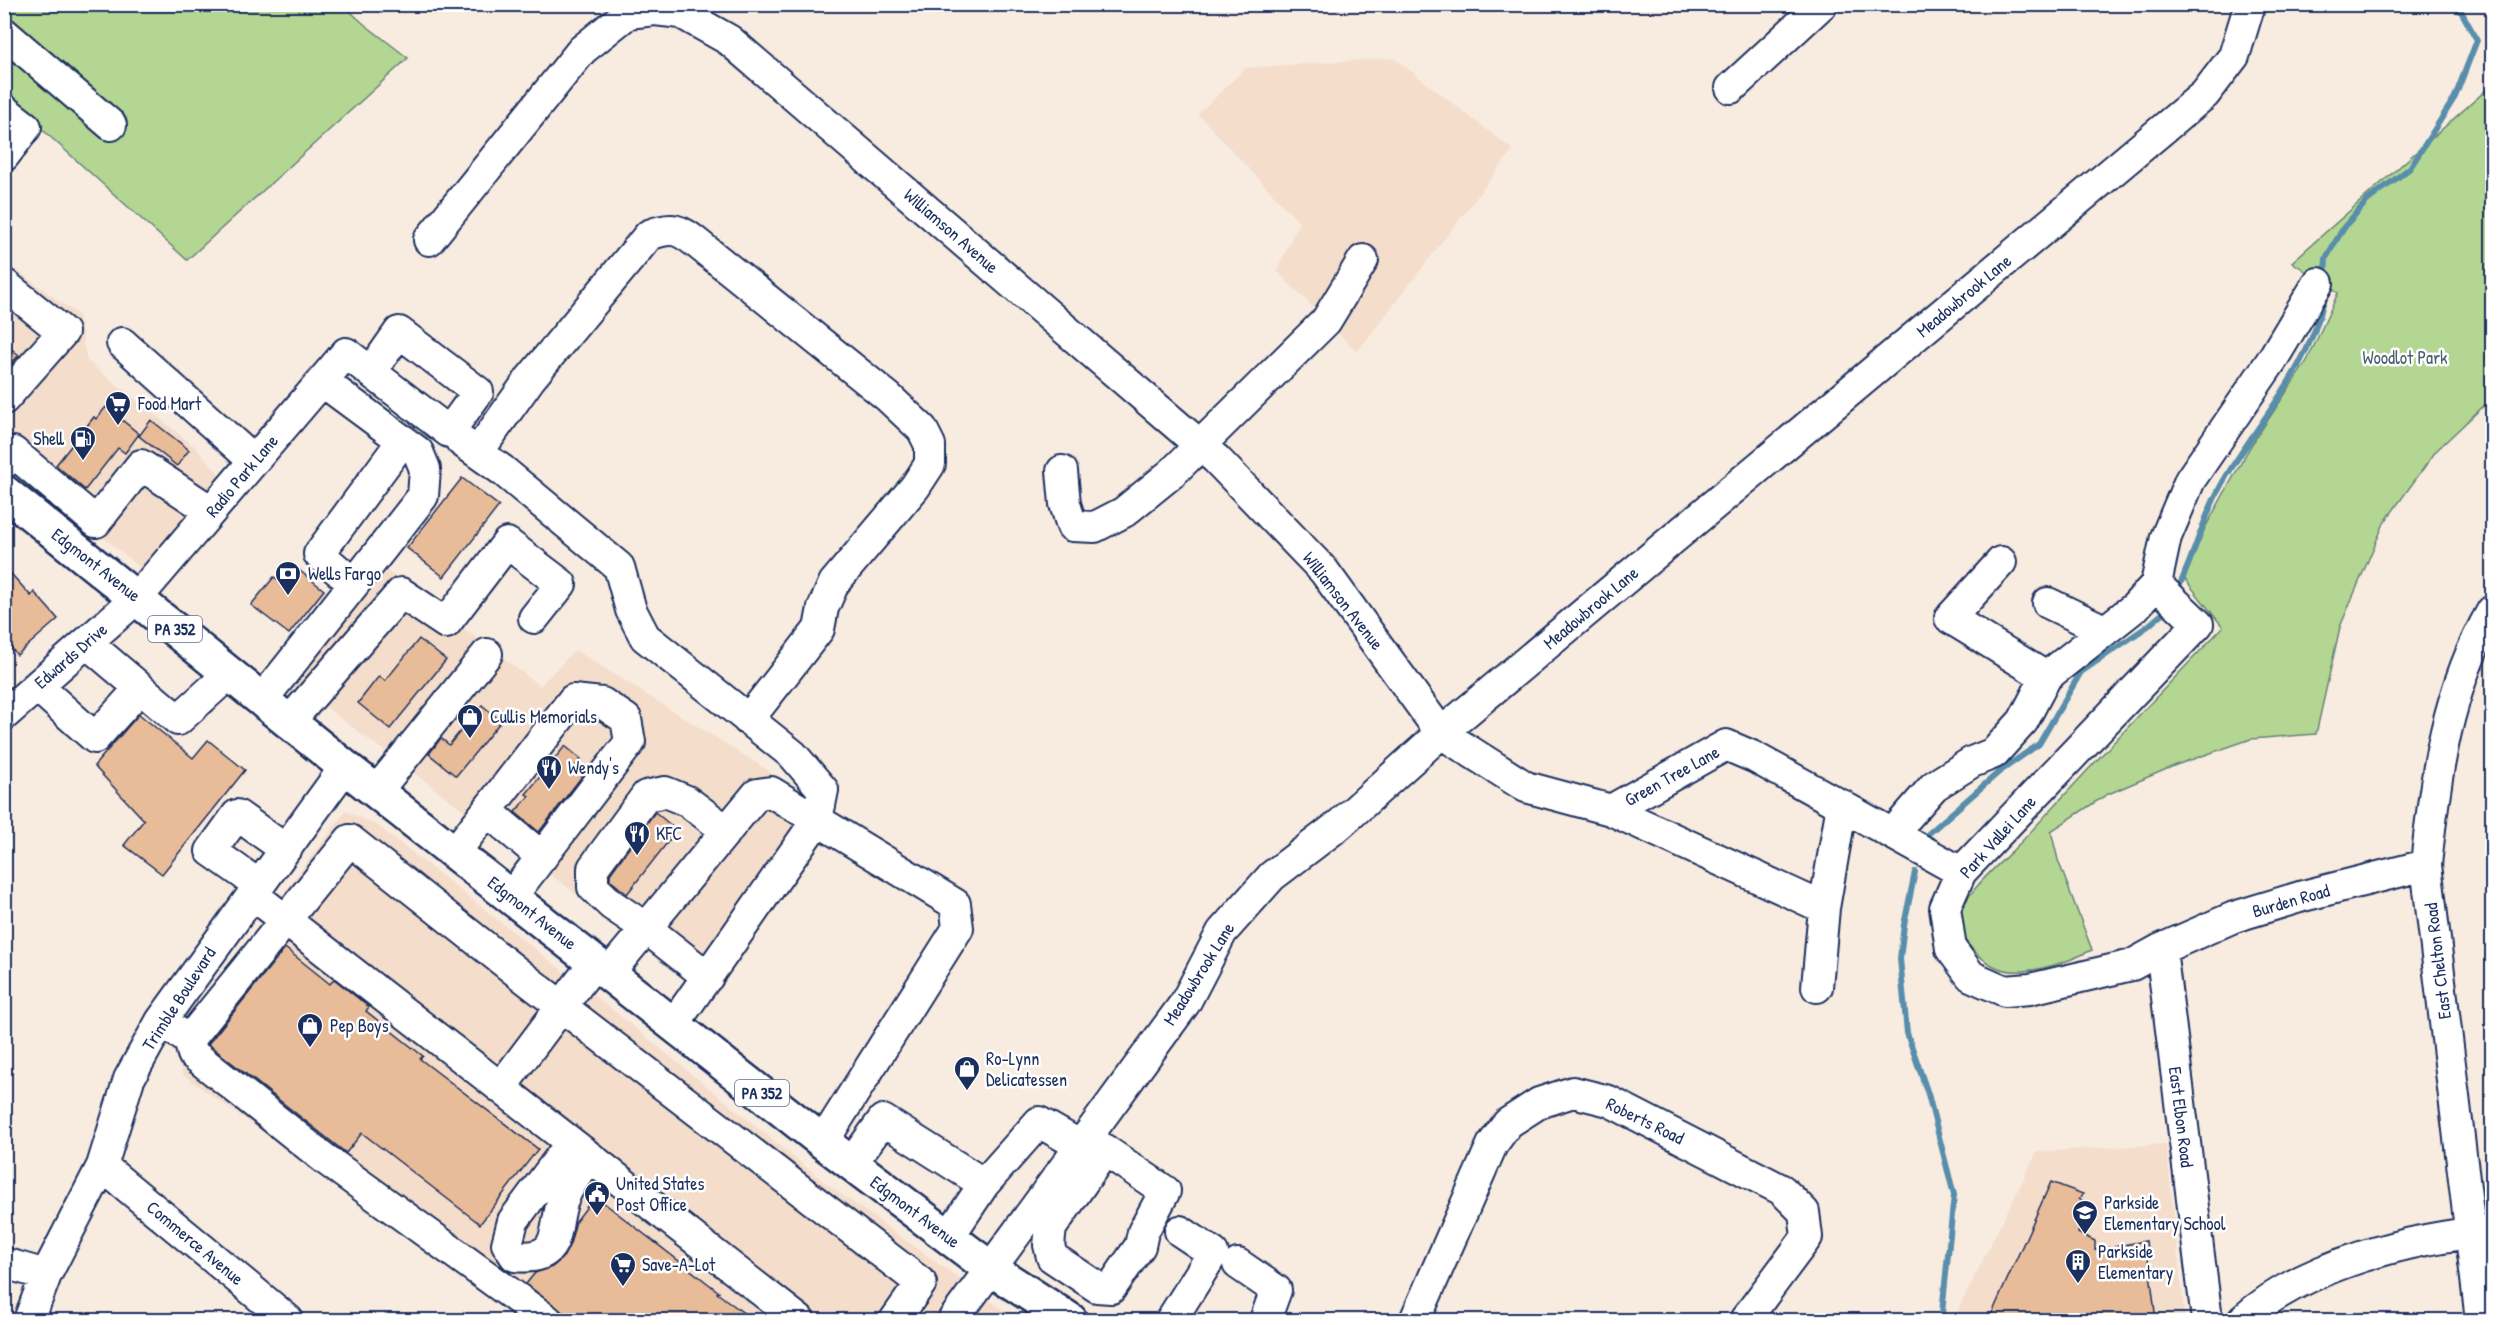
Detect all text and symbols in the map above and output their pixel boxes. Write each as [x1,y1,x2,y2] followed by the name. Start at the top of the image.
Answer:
[898,182,1004,279] street label: Williamson Avenue
[1911,248,2017,343] street label: Meadowbrook Lane
[2362,345,2448,370] park label: Woodlot Park
[103,389,133,427] supermarket icon: Food Mart
[137,391,202,416] place label: Food Mart
[68,424,98,462] fuel station icon: Shell
[33,426,64,451] place label: Shell
[200,429,284,522] street label: Radio Park Lane
[47,522,146,607] street label: Edgmont Avenue
[1297,546,1390,655] street label: Williamson Avenue
[273,559,303,597] bank icon: Wells Fargo
[1538,560,1644,655] street label: Meadowbrook Lane
[308,561,381,586] place label: Wells Fargo
[148,616,202,642] road number: PA 352
[29,617,113,694] street label: Edwards Drive
[455,702,485,740] shop icon: Cullis Memorials
[490,704,597,729] place label: Cullis Memorials
[1620,739,1724,812] street label: Green Tree Lane
[534,753,564,791] restaurant icon: Wendy's
[568,755,619,780] place label: Wendy's
[1954,790,2042,884] street label: Park Vallei Lane
[622,819,652,857] restaurant icon: KFC
[656,821,682,846] place label: KFC
[483,870,582,955] street label: Edgmont Avenue
[2249,878,2332,923] street label: Burden Road
[2418,902,2457,1021] street label: East Chelton Road
[1157,917,1240,1030] street label: Meadowbrook Lane
[136,942,221,1055] street label: Trimble Boulevard
[295,1011,325,1049] shop icon: Pep Boys
[330,1013,389,1038] place label: Pep Boys
[986,1046,1067,1092] place label: Ro-Lynn Delicatessen
[952,1054,982,1092] shop icon: Ro-Lynn Delicatessen
[2163,1065,2200,1169] street label: East Elbon Road
[735,1080,789,1106] road number: PA 352
[1602,1091,1688,1150] street label: Roberts Road
[865,1170,965,1254] street label: Edgmont Avenue
[616,1171,704,1217] place label: United States Post Office
[582,1179,612,1217] public building icon: United States Post Office
[2104,1190,2226,1236] place label: Parkside Elementary School
[141,1195,249,1291] street label: Commerce Avenue
[2070,1198,2100,1236] school or university icon: Parkside Elementary School
[2098,1239,2174,1285] place label: Parkside Elementary
[2063,1247,2093,1285] building icon: Parkside Elementary
[608,1250,638,1288] supermarket icon: Save-A-Lot
[642,1252,716,1277] place label: Save-A-Lot

